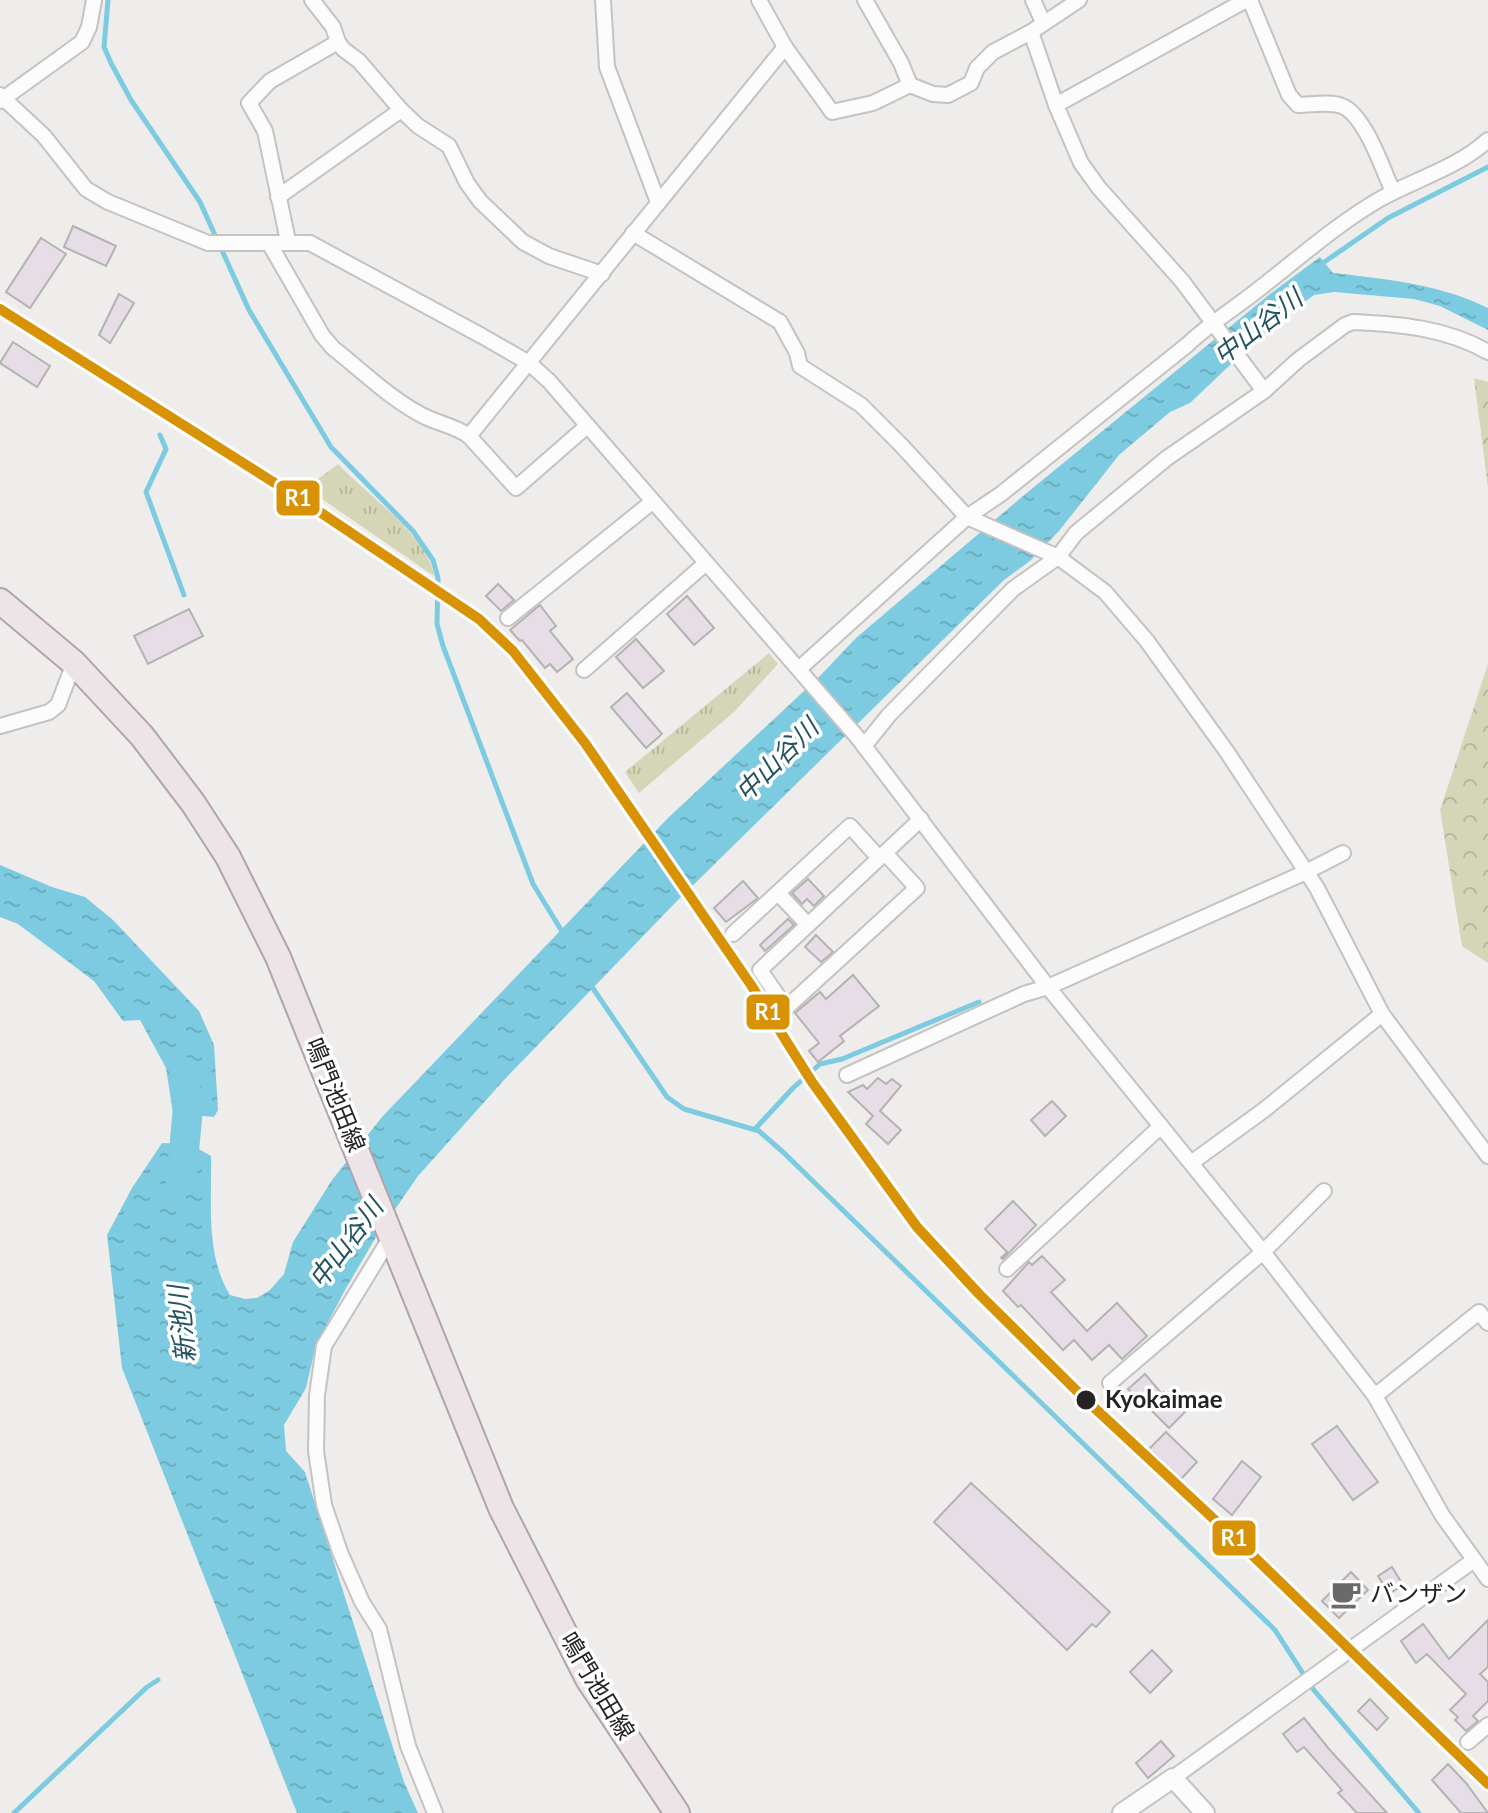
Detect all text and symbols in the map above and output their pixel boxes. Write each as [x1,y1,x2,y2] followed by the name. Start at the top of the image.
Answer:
[1207,280,1311,371] water label: 中山谷川
[275,479,321,517] line badge: R1
[285,484,311,511] text: R1
[728,709,826,807] water label: 中山谷川
[745,993,791,1031] line badge: R1
[755,998,781,1025] text: R1
[300,1033,372,1156] street label: 鳴門池田線
[301,1189,391,1294] water label: 中山谷川
[161,1281,201,1365] water label: 新池川
[1105,1384,1223,1413] place label: Kyokaimae
[1074,1388,1098,1412] marker: Kyokaimae
[1211,1519,1257,1557] line badge: R1
[1221,1524,1247,1551] text: R1
[1329,1577,1363,1611] cafe icon: バンザン
[1370,1578,1467,1607] place label: バンザン
[555,1626,642,1744] street label: 鳴門池田線

